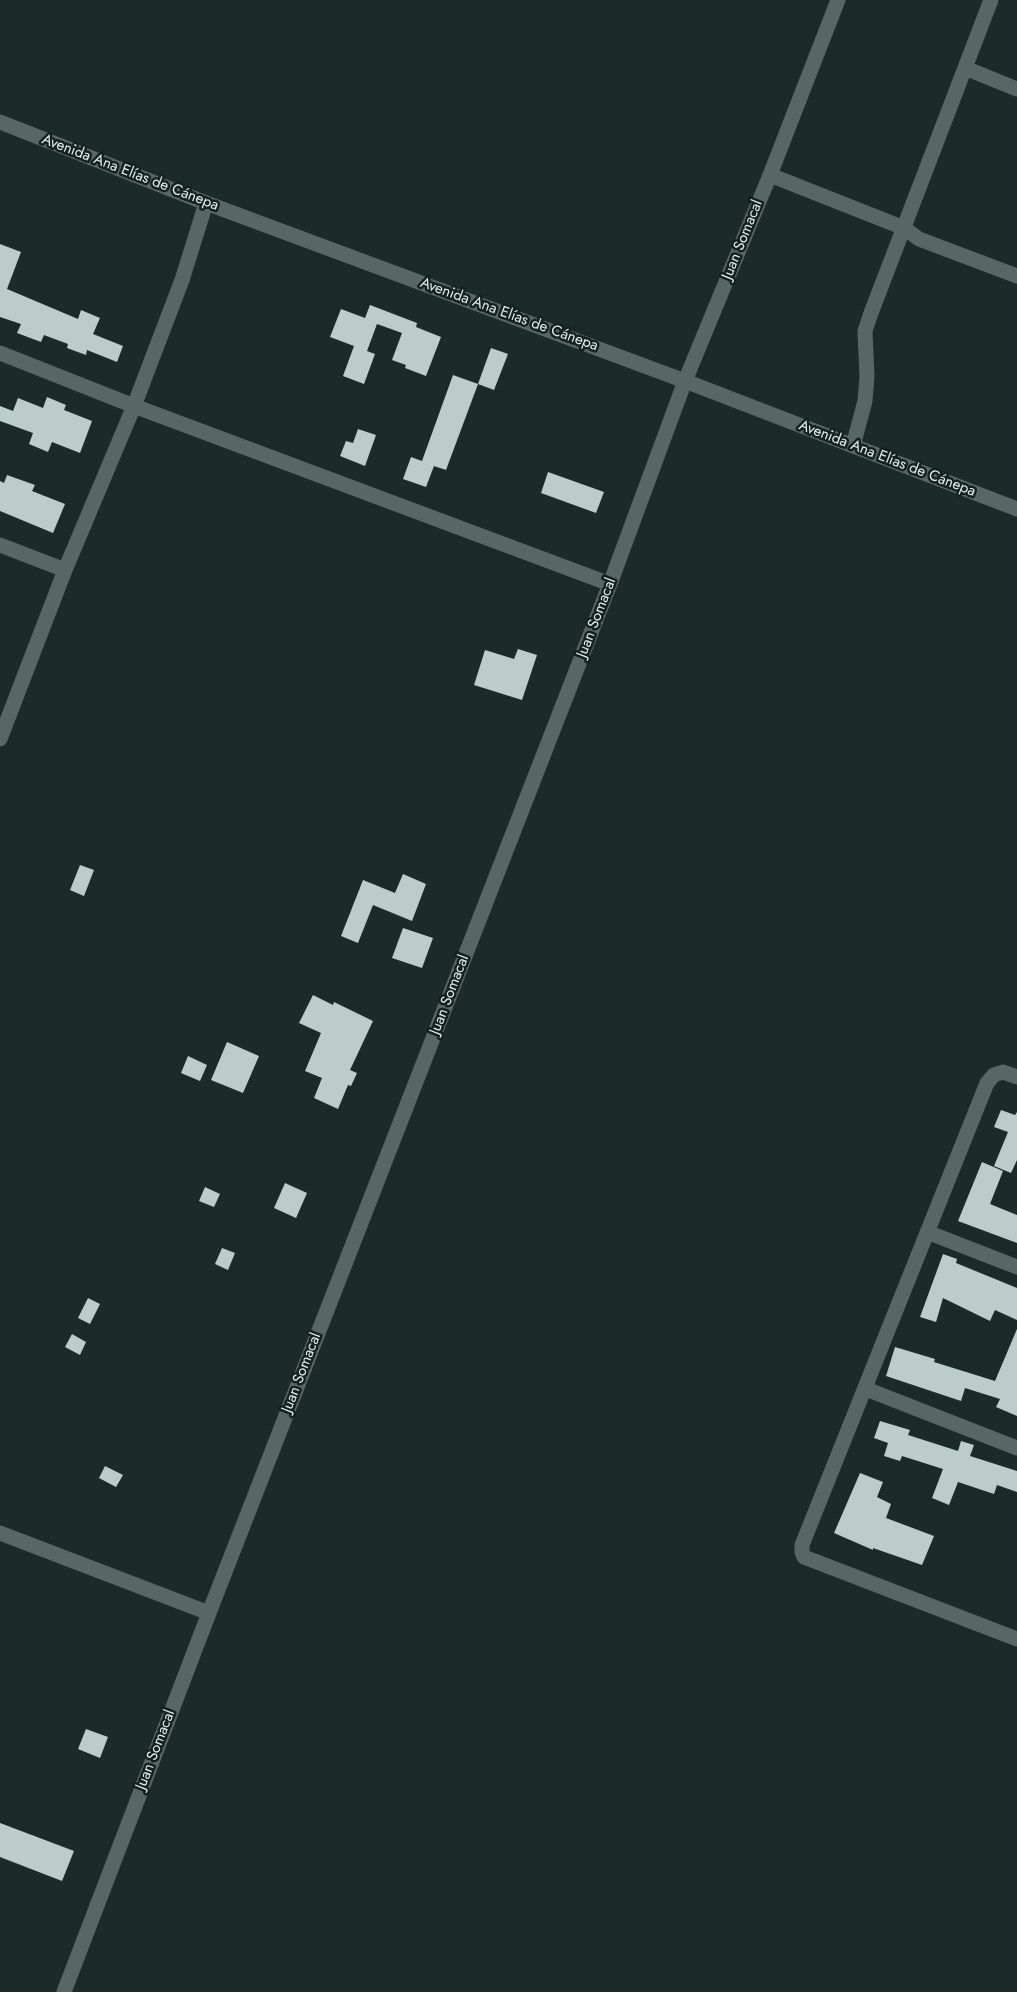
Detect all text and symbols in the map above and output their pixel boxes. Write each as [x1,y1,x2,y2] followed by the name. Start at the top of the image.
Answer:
[39,131,221,215] street label: Avenida Ana Elías de Cánepa
[719,198,767,282] street label: Juan Somacal
[418,274,600,356] street label: Avenida Ana Elías de Cánepa
[796,417,978,501] street label: Avenida Ana Elías de Cánepa
[574,575,620,661] street label: Juan Somacal
[427,952,473,1038] street label: Juan Somacal
[279,1330,325,1416] street label: Juan Somacal
[133,1707,179,1793] street label: Juan Somacal

